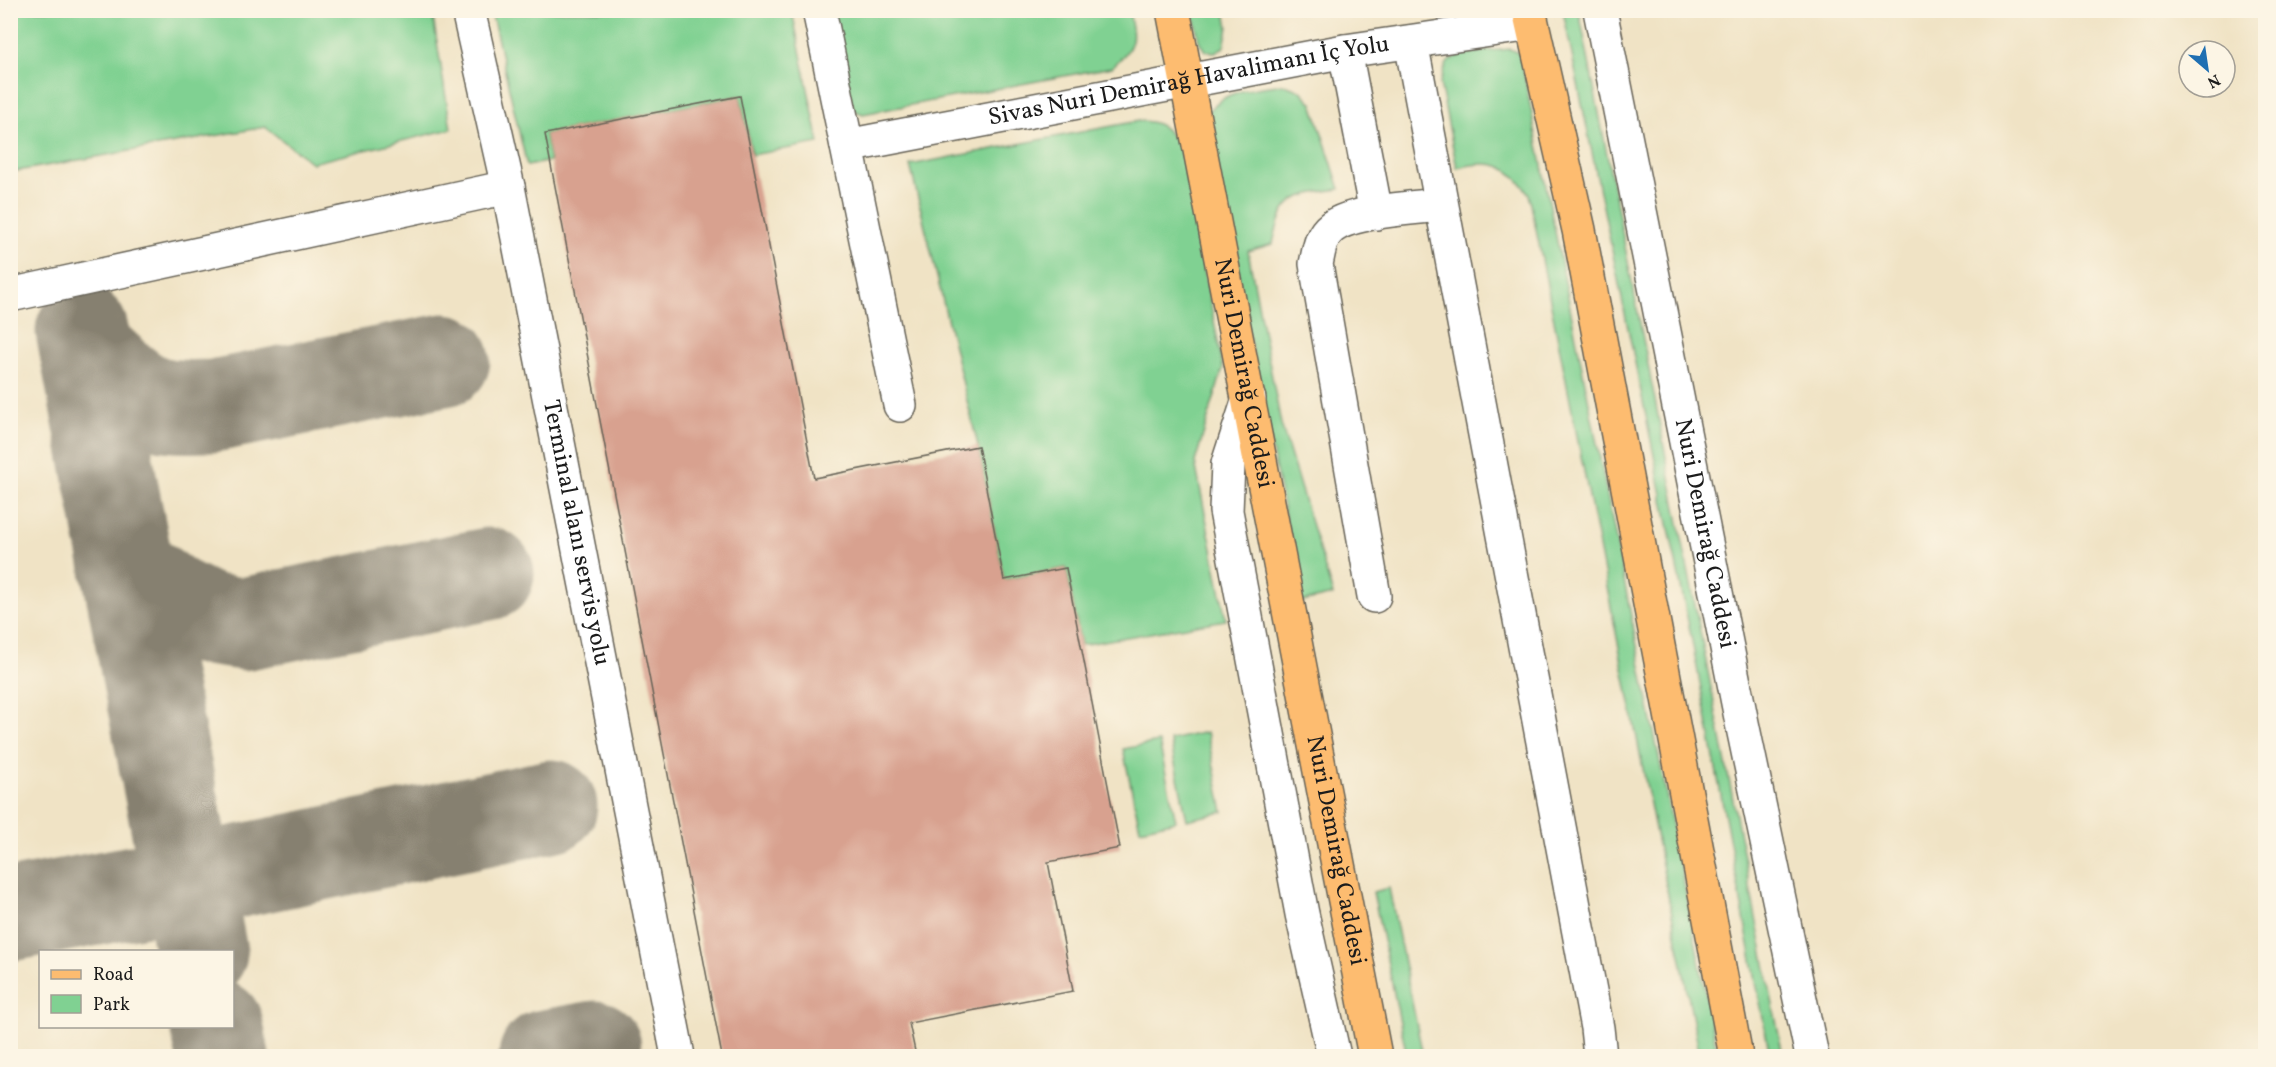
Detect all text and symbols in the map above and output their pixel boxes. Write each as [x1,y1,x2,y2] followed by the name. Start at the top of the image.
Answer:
[985,28,1392,136] street label: Sivas Nuri Demirağ Havalimanı İç Yolu
[2177,39,2237,99] north arrow
[2203,68,2224,93] text: N
[1204,255,1282,491] street label: Nuri Demirağ Caddesi
[533,397,618,669] street label: Terminal alanı servis yolu
[1665,416,1744,652] street label: Nuri Demirağ Caddesi
[1296,733,1374,968] street label: Nuri Demirağ Caddesi
[39,950,234,1028] legend
[93,963,134,988] text: Road
[93,993,130,1018] text: Park

